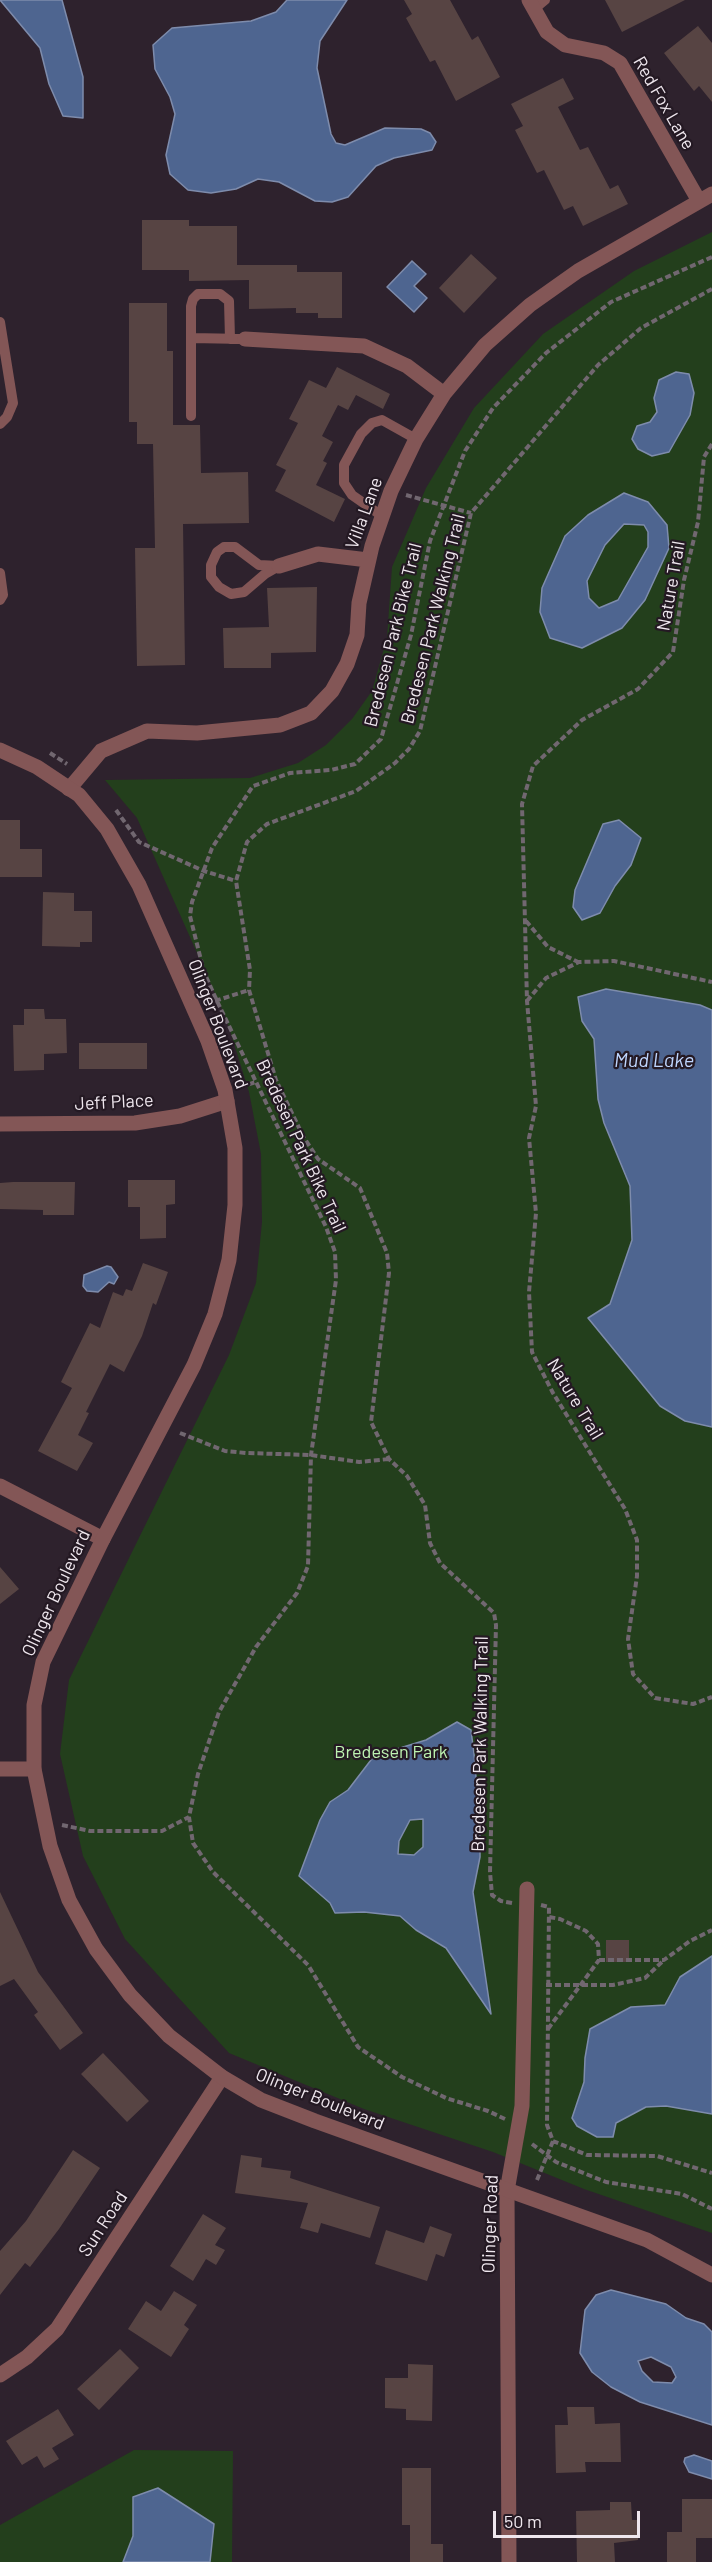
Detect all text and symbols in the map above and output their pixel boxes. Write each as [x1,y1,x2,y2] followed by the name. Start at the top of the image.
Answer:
[629,53,699,153] street label: Red Fox Lane
[341,474,387,552] street label: Villa Lane
[396,512,470,726] street label: Bredesen Park Walking Trail
[652,539,690,633] street label: Nature Trail
[360,541,426,729] street label: Bredesen Park Bike Trail
[183,956,253,1092] street label: Olinger Boulevard
[614,1048,694,1072] water label: Mud Lake
[251,1056,351,1236] street label: Bredesen Park Bike Trail
[74,1089,154,1115] street label: Jeff Place
[542,1354,608,1444] street label: Nature Trail
[17,1526,95,1660] street label: Olinger Boulevard
[467,1636,493,1852] street label: Bredesen Park Walking Trail
[334,1741,448,1763] park label: Bredesen Park
[252,2063,388,2135] street label: Olinger Boulevard
[477,2174,503,2274] street label: Olinger Road
[74,2187,132,2261] street label: Sun Road
[496,2499,643,2537] scale bar
[504,2510,542,2532] text: 50 m

